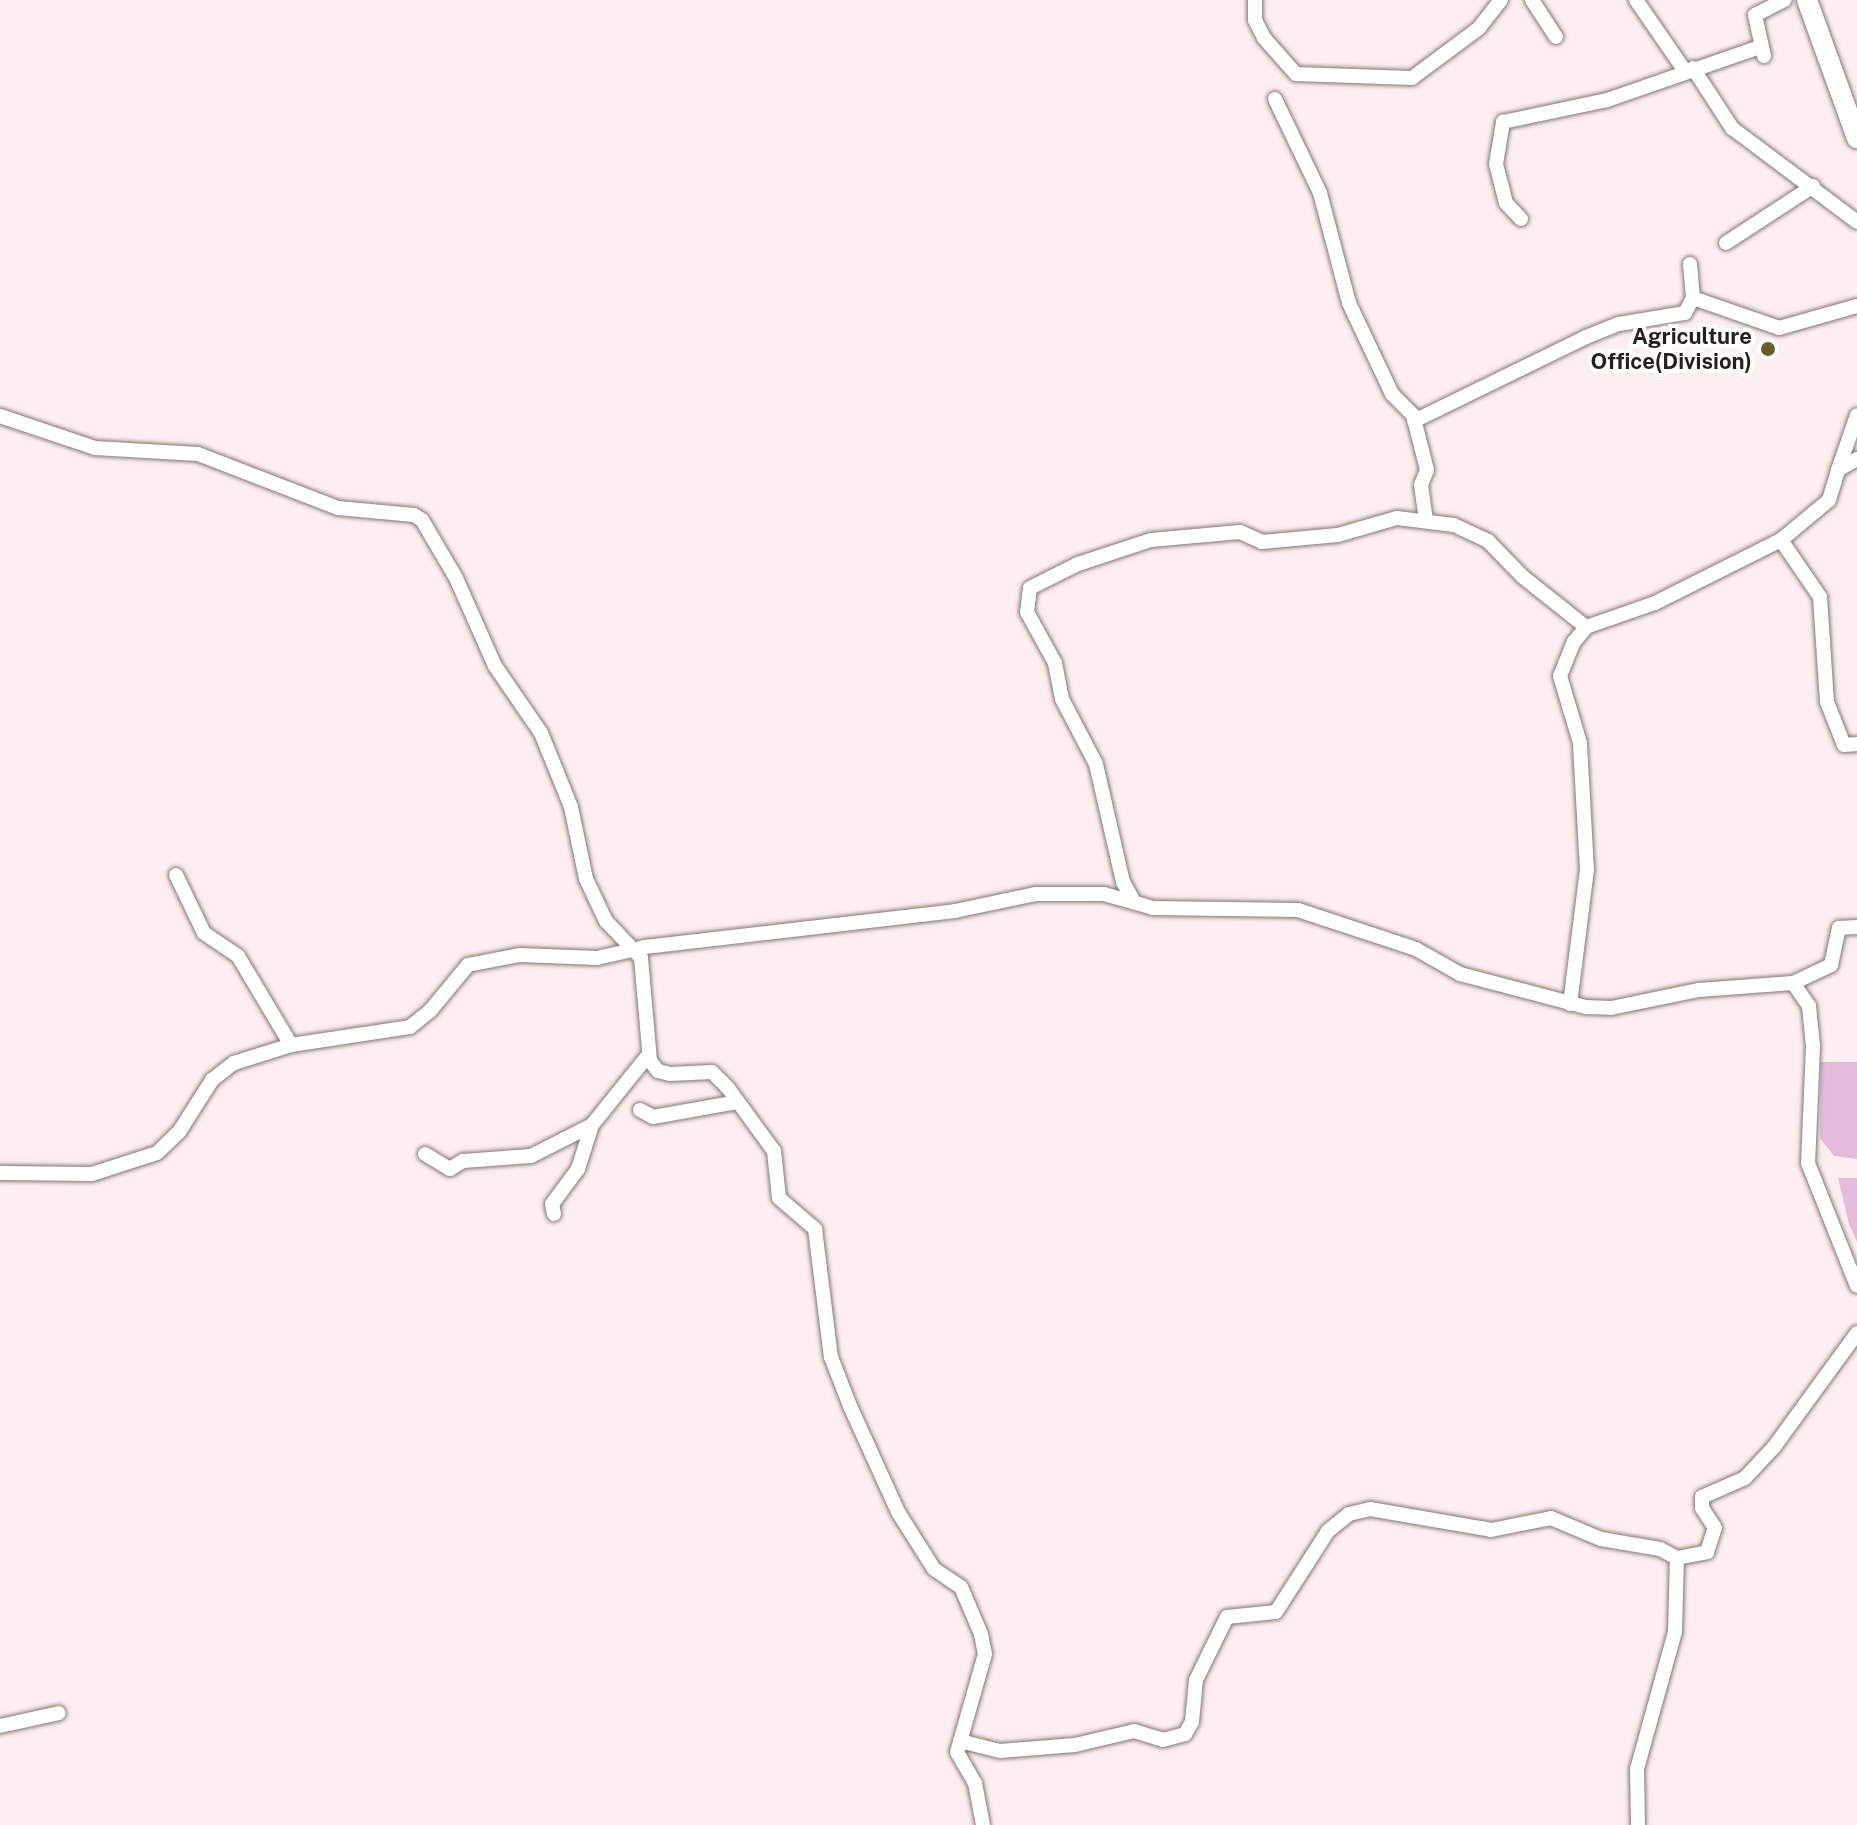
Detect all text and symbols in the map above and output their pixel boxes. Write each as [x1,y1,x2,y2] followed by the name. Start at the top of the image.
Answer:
[1591,323,1752,374] place label: Agriculture Office(Division)
[1759,340,1777,358] marker: Agriculture Office(Division)

